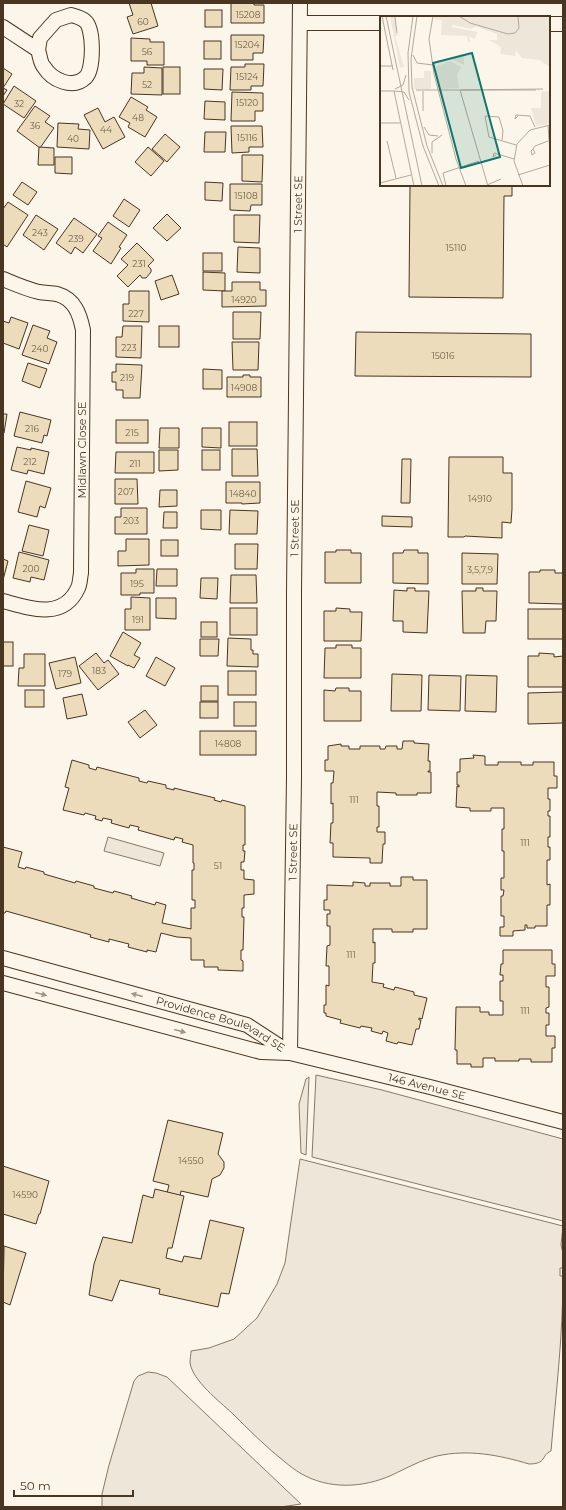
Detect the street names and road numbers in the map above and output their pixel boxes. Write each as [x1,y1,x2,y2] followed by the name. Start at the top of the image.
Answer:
[291,175,305,233] street label: 1 Street SE
[75,402,89,498] street label: Midlawn Close SE
[287,499,302,557] street label: 1 Street SE
[286,823,300,881] street label: 1 Street SE
[154,993,288,1055] street label: Providence Boulevard SE
[387,1070,467,1103] street label: 146 Avenue SE

